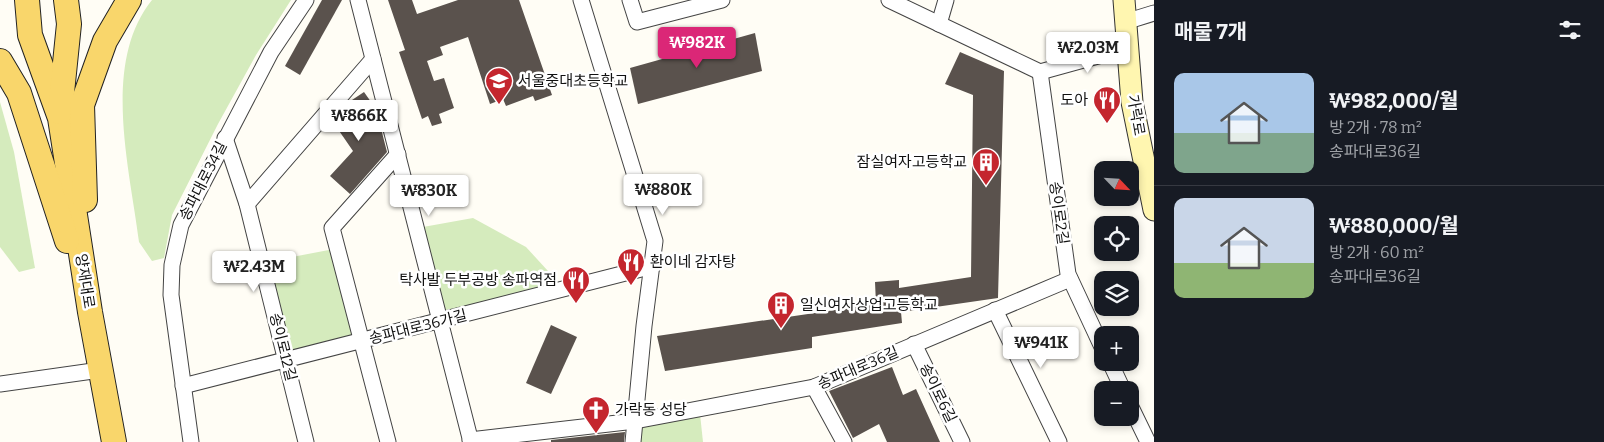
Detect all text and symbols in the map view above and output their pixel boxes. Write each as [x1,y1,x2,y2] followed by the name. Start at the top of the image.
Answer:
[1556,16,1584,44] icon: filters
[1174,19,1247,45] text: 매물 7개
[662,27,732,69] pin: ₩982K
[1047,32,1129,74] pin: ₩2.03M
[669,33,725,52] text: ₩982K
[1057,38,1119,57] text: ₩2.03M
[484,66,514,105] school or university icon: 서울중대초등학교
[518,72,628,90] place label: 서울중대초등학교
[1092,85,1122,124] restaurant icon: 도아
[1329,88,1459,114] text: ₩982,000/월
[1060,91,1088,109] place label: 도아
[1124,93,1148,137] street label: 가락로
[1214,93,1274,153] icon: home
[324,100,394,142] pin: ₩866K
[331,106,387,125] text: ₩866K
[1329,118,1422,137] text: 방 2개 · 78 m²
[175,138,231,224] street label: 송파대로34길
[1329,142,1421,161] text: 송파대로36길
[971,147,1001,186] building icon: 잠실여자고등학교
[857,153,967,171] place label: 잠실여자고등학교
[1094,161,1139,206] north arrow
[1094,161,1139,426] map controls
[394,174,464,217] pin: ₩830K
[628,174,698,216] pin: ₩880K
[634,180,692,199] text: ₩880K
[1046,180,1072,246] street label: 송이로2길
[401,181,457,200] text: ₩830K
[1329,213,1459,239] text: ₩880,000/월
[1094,216,1139,261] button: locate
[1214,218,1274,278] icon: home
[1329,243,1424,262] text: 방 2개 · 60 m²
[616,247,646,286] restaurant icon: 환이네 감자탕
[213,250,295,293] pin: ₩2.43M
[72,252,98,310] street label: 양재대로
[650,253,736,271] place label: 환이네 감자탕
[223,257,285,276] text: ₩2.43M
[561,265,591,304] restaurant icon: 탁사발 두부공방 송파역점
[1329,267,1421,286] text: 송파대로36길
[399,271,557,289] place label: 탁사발 두부공방 송파역점
[1094,271,1139,316] button: layers
[766,290,796,329] building icon: 일신여자상업고등학교
[800,296,938,314] place label: 일신여자상업고등학교
[367,306,469,348] street label: 송파대로36가길
[266,311,300,383] street label: 송이로12길
[1006,326,1076,369] pin: ₩941K
[1094,326,1139,371] button: +
[1014,333,1068,352] text: ₩941K
[815,343,901,393] street label: 송파대로36길
[916,360,960,426] street label: 송이로6길
[1094,381,1139,426] button: −
[581,395,611,434] church icon: 가락동 성당
[615,401,687,419] place label: 가락동 성당

